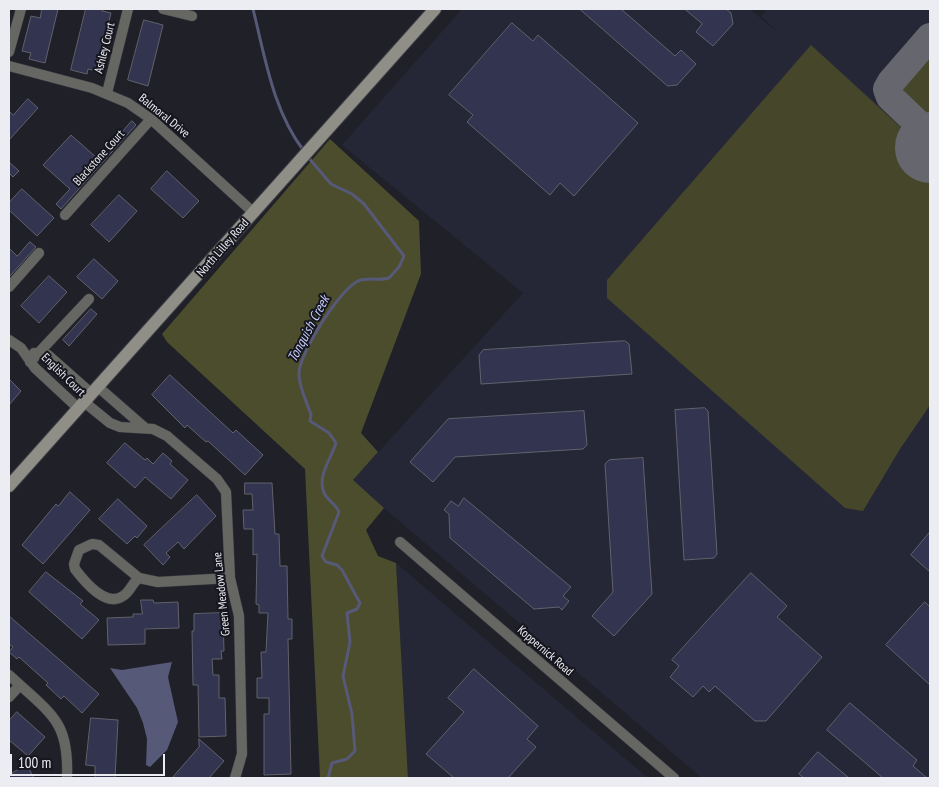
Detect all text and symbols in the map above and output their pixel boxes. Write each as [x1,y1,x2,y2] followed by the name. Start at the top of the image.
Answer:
[92,21,118,75] street label: Ashley Court
[136,91,192,141] street label: Balmoral Drive
[70,127,128,189] street label: Blackstone Court
[194,216,252,280] street label: North Lilley Road
[284,293,334,365] water label: Tonquish Creek
[38,351,88,399] street label: English Court
[210,552,234,636] street label: Green Meadow Lane
[514,623,576,679] street label: Koppernick Road
[12,744,168,776] scale bar
[18,753,51,772] text: 100 m

